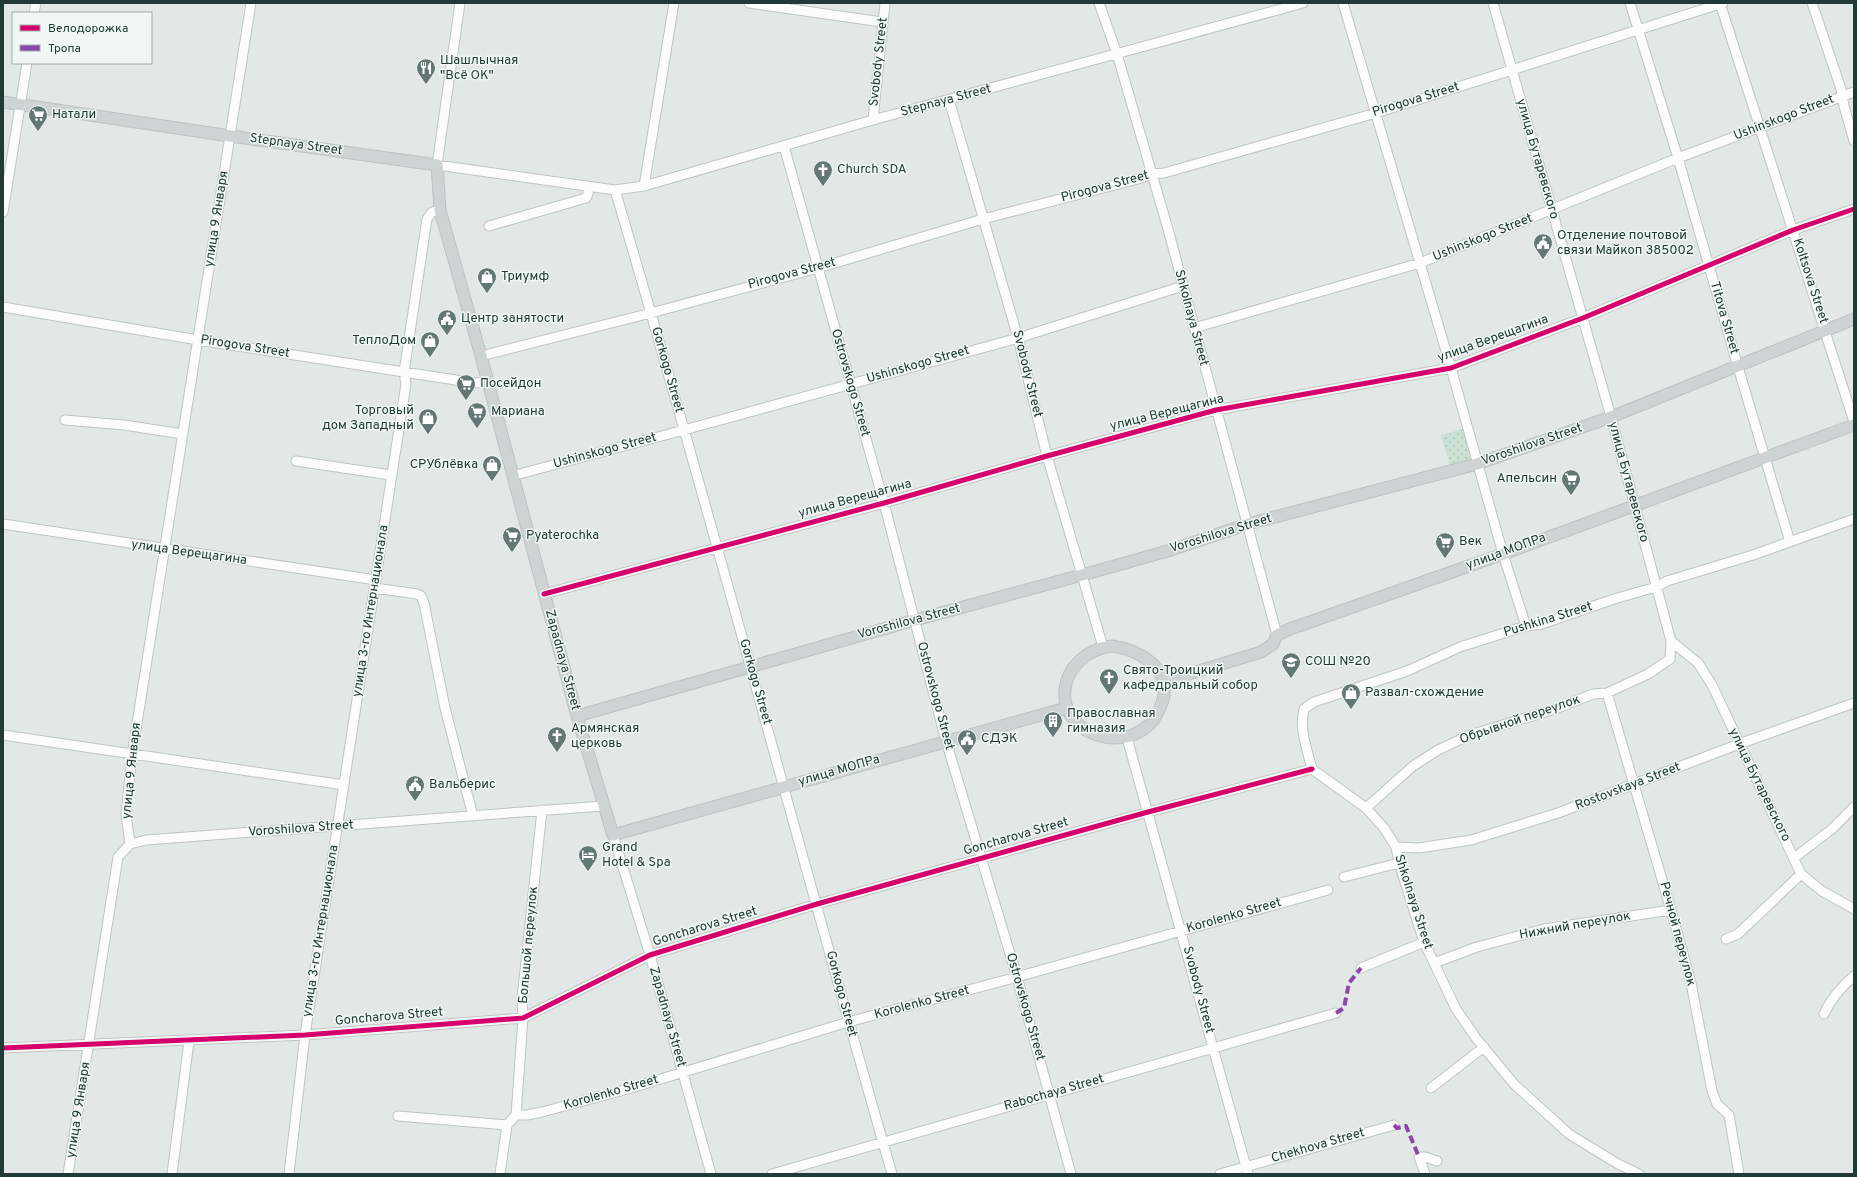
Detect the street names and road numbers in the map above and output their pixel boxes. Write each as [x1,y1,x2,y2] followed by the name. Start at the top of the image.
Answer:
[866,17,892,107] street label: Svobody Street
[1371,79,1462,121] street label: Pirogova Street
[899,81,993,121] street label: Stepnaya Street
[1732,91,1837,145] street label: Ushinskogo Street
[1512,97,1562,221] street label: улица Бутаревского
[249,131,343,159] street label: Stepnaya Street
[1059,168,1151,206] street label: Pirogova Street
[202,170,232,268] street label: улица 9 Января
[1431,211,1535,265] street label: Ushinskogo Street
[1789,236,1831,326] street label: Koltsova Street
[746,255,838,293] street label: Pirogova Street
[1170,268,1212,368] street label: Shkolnaya Street
[1706,280,1742,356] street label: Titova Street
[1435,312,1551,366] street label: улица Верещагина
[647,325,687,415] street label: Gorkogo Street
[827,327,873,439] street label: Ostrovskogo Street
[1008,329,1046,419] street label: Svobody Street
[199,332,291,362] street label: Pirogova Street
[865,343,971,387] street label: Ushinskogo Street
[1108,391,1226,435] street label: улица Верещагина
[1479,420,1585,470] street label: Voroshilova Street
[1604,420,1652,544] street label: улица Бутаревского
[552,429,658,472] street label: Ushinskogo Street
[797,476,913,522] street label: улица Верещагина
[1168,511,1274,557] street label: Voroshilova Street
[349,524,393,698] street label: улица 3-го Интернационала
[1464,530,1548,574] street label: улица МОПРа
[130,537,248,569] street label: улица Верещагина
[1502,599,1594,641] street label: Pushkina Street
[856,601,962,643] street label: Voroshilova Street
[541,608,583,712] street label: Zapadnaya Street
[735,637,775,727] street label: Gorkogo Street
[913,640,957,752] street label: Ostrovskogo Street
[1458,692,1582,748] street label: Обрывной переулок
[119,722,145,820] street label: улица 9 Января
[1725,726,1793,844] street label: улица Бутаревского
[796,752,882,790] street label: улица МОПРа
[1573,760,1683,814] street label: Rostovskaya Street
[962,814,1070,860] street label: Goncharova Street
[248,817,354,841] street label: Voroshilova Street
[299,844,343,1018] street label: улица 3-го Интернационала
[1390,853,1436,952] street label: Shkolnaya Street
[1655,880,1699,988] street label: Речной переулок
[516,886,542,1004] street label: Большой переулок
[1185,895,1283,937] street label: Korolenko Street
[651,903,759,951] street label: Goncharova Street
[1518,908,1632,944] street label: Нижний переулок
[1179,945,1217,1035] street label: Svobody Street
[822,949,860,1039] street label: Gorkogo Street
[1002,951,1048,1063] street label: Ostrovskogo Street
[645,965,689,1069] street label: Zapadnaya Street
[873,983,971,1023] street label: Korolenko Street
[334,1004,444,1030] street label: Goncharova Street
[64,1061,94,1159] street label: улица 9 Января
[1002,1071,1106,1115] street label: Rabochaya Street
[562,1072,660,1114] street label: Korolenko Street
[1269,1125,1367,1167] street label: Chekhova Street

